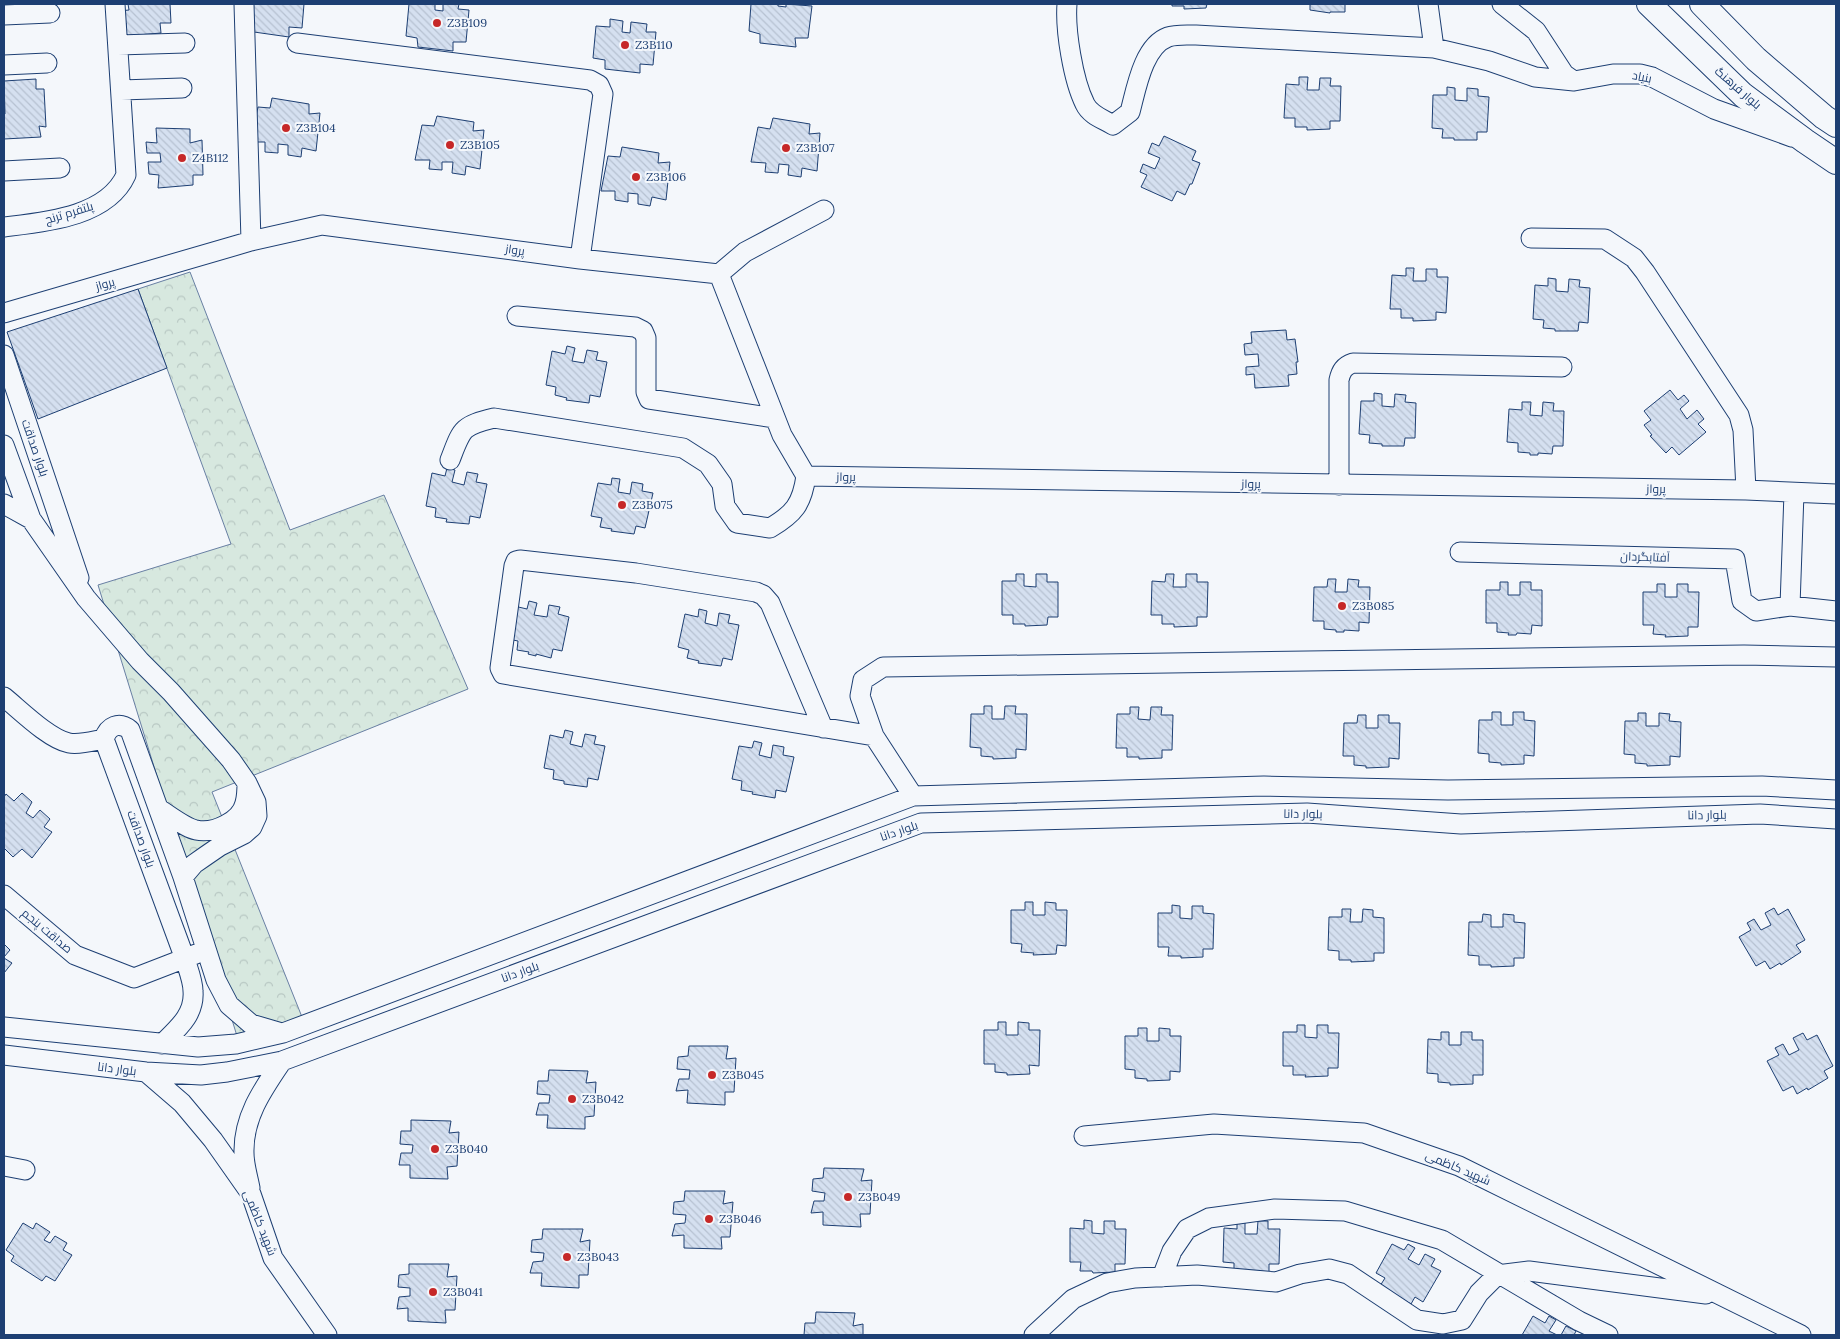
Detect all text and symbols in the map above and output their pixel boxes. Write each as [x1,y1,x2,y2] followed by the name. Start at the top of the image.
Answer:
[447,15,487,30] place label: Z3B109
[431,17,443,29] marker: Z3B109
[635,37,673,52] place label: Z3B110
[619,39,631,51] marker: Z3B110
[1712,63,1765,112] street label: بلوار فرهنگ
[1631,67,1653,86] street label: بنیاد
[296,120,336,135] place label: Z3B104
[280,122,292,134] marker: Z3B104
[460,137,500,152] place label: Z3B105
[444,139,456,151] marker: Z3B105
[796,140,835,155] place label: Z3B107
[780,142,792,154] marker: Z3B107
[192,150,228,165] place label: Z4B112
[176,152,188,164] marker: Z4B112
[646,169,686,184] place label: Z3B106
[630,171,642,183] marker: Z3B106
[43,198,96,229] street label: پلتفرم ترنج
[503,241,527,260] street label: پرواز
[92,273,118,296] street label: پرواز
[19,417,52,479] street label: بلوار صداقت
[835,469,857,486] street label: پرواز
[1240,476,1262,493] street label: پرواز
[1645,481,1667,498] street label: پرواز
[632,497,673,512] place label: Z3B075
[616,499,628,511] marker: Z3B075
[1620,548,1671,565] street label: آفتابگردان
[1352,598,1394,613] place label: Z3B085
[1336,600,1348,612] marker: Z3B085
[1283,806,1323,821] street label: بلوار دانا
[1687,807,1727,822] street label: بلوار دانا
[124,808,159,870] street label: بلوار صداقت
[878,817,920,844] street label: بلوار دانا
[18,905,76,958] street label: صداقت پنجم
[499,958,541,985] street label: بلوار دانا
[97,1059,137,1078] street label: بلوار دانا
[722,1067,764,1082] place label: Z3B045
[706,1069,718,1081] marker: Z3B045
[582,1091,624,1106] place label: Z3B042
[566,1093,578,1105] marker: Z3B042
[445,1141,488,1156] place label: Z3B040
[429,1143,441,1155] marker: Z3B040
[1423,1147,1493,1188] street label: شهید کاظمی
[240,1188,280,1258] street label: شهید کاظمی
[858,1189,900,1204] place label: Z3B049
[842,1191,854,1203] marker: Z3B049
[719,1211,761,1226] place label: Z3B046
[703,1213,715,1225] marker: Z3B046
[577,1249,619,1264] place label: Z3B043
[561,1251,573,1263] marker: Z3B043
[443,1284,483,1299] place label: Z3B041
[427,1286,439,1298] marker: Z3B041

